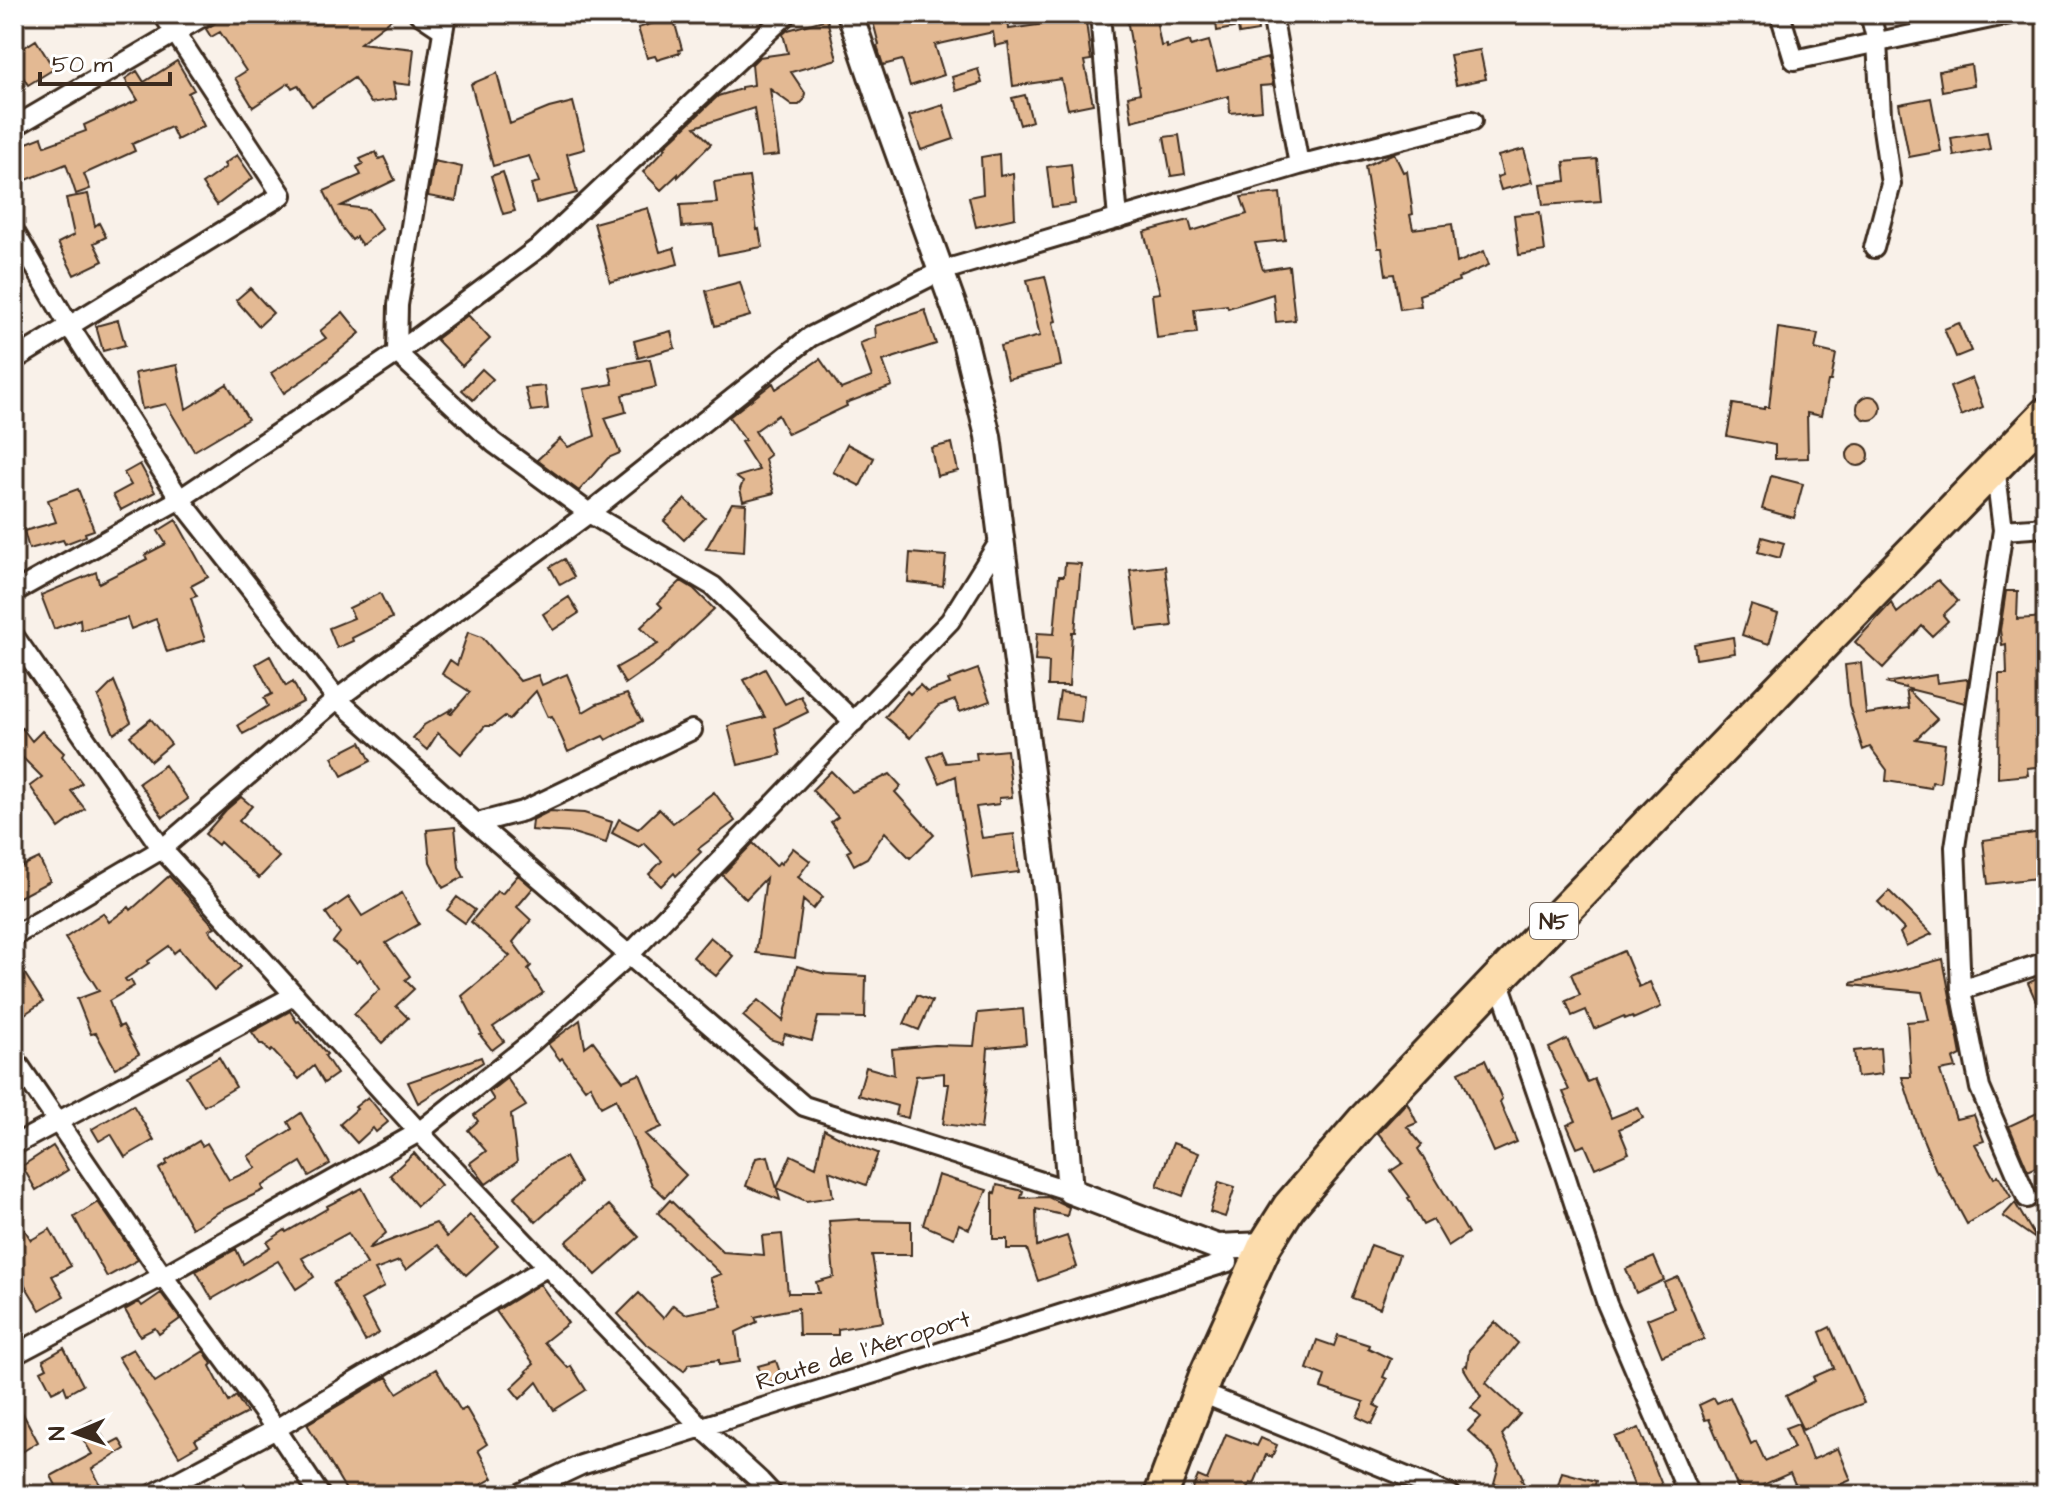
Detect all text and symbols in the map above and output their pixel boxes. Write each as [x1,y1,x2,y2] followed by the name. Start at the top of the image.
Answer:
[40,36,170,86] scale bar
[52,48,113,82] text: 50 m
[1530,903,1578,939] road number: N5
[752,1302,975,1400] street label: Route de l'Aéroport
[36,1393,116,1473] north arrow
[42,1426,73,1441] text: N

